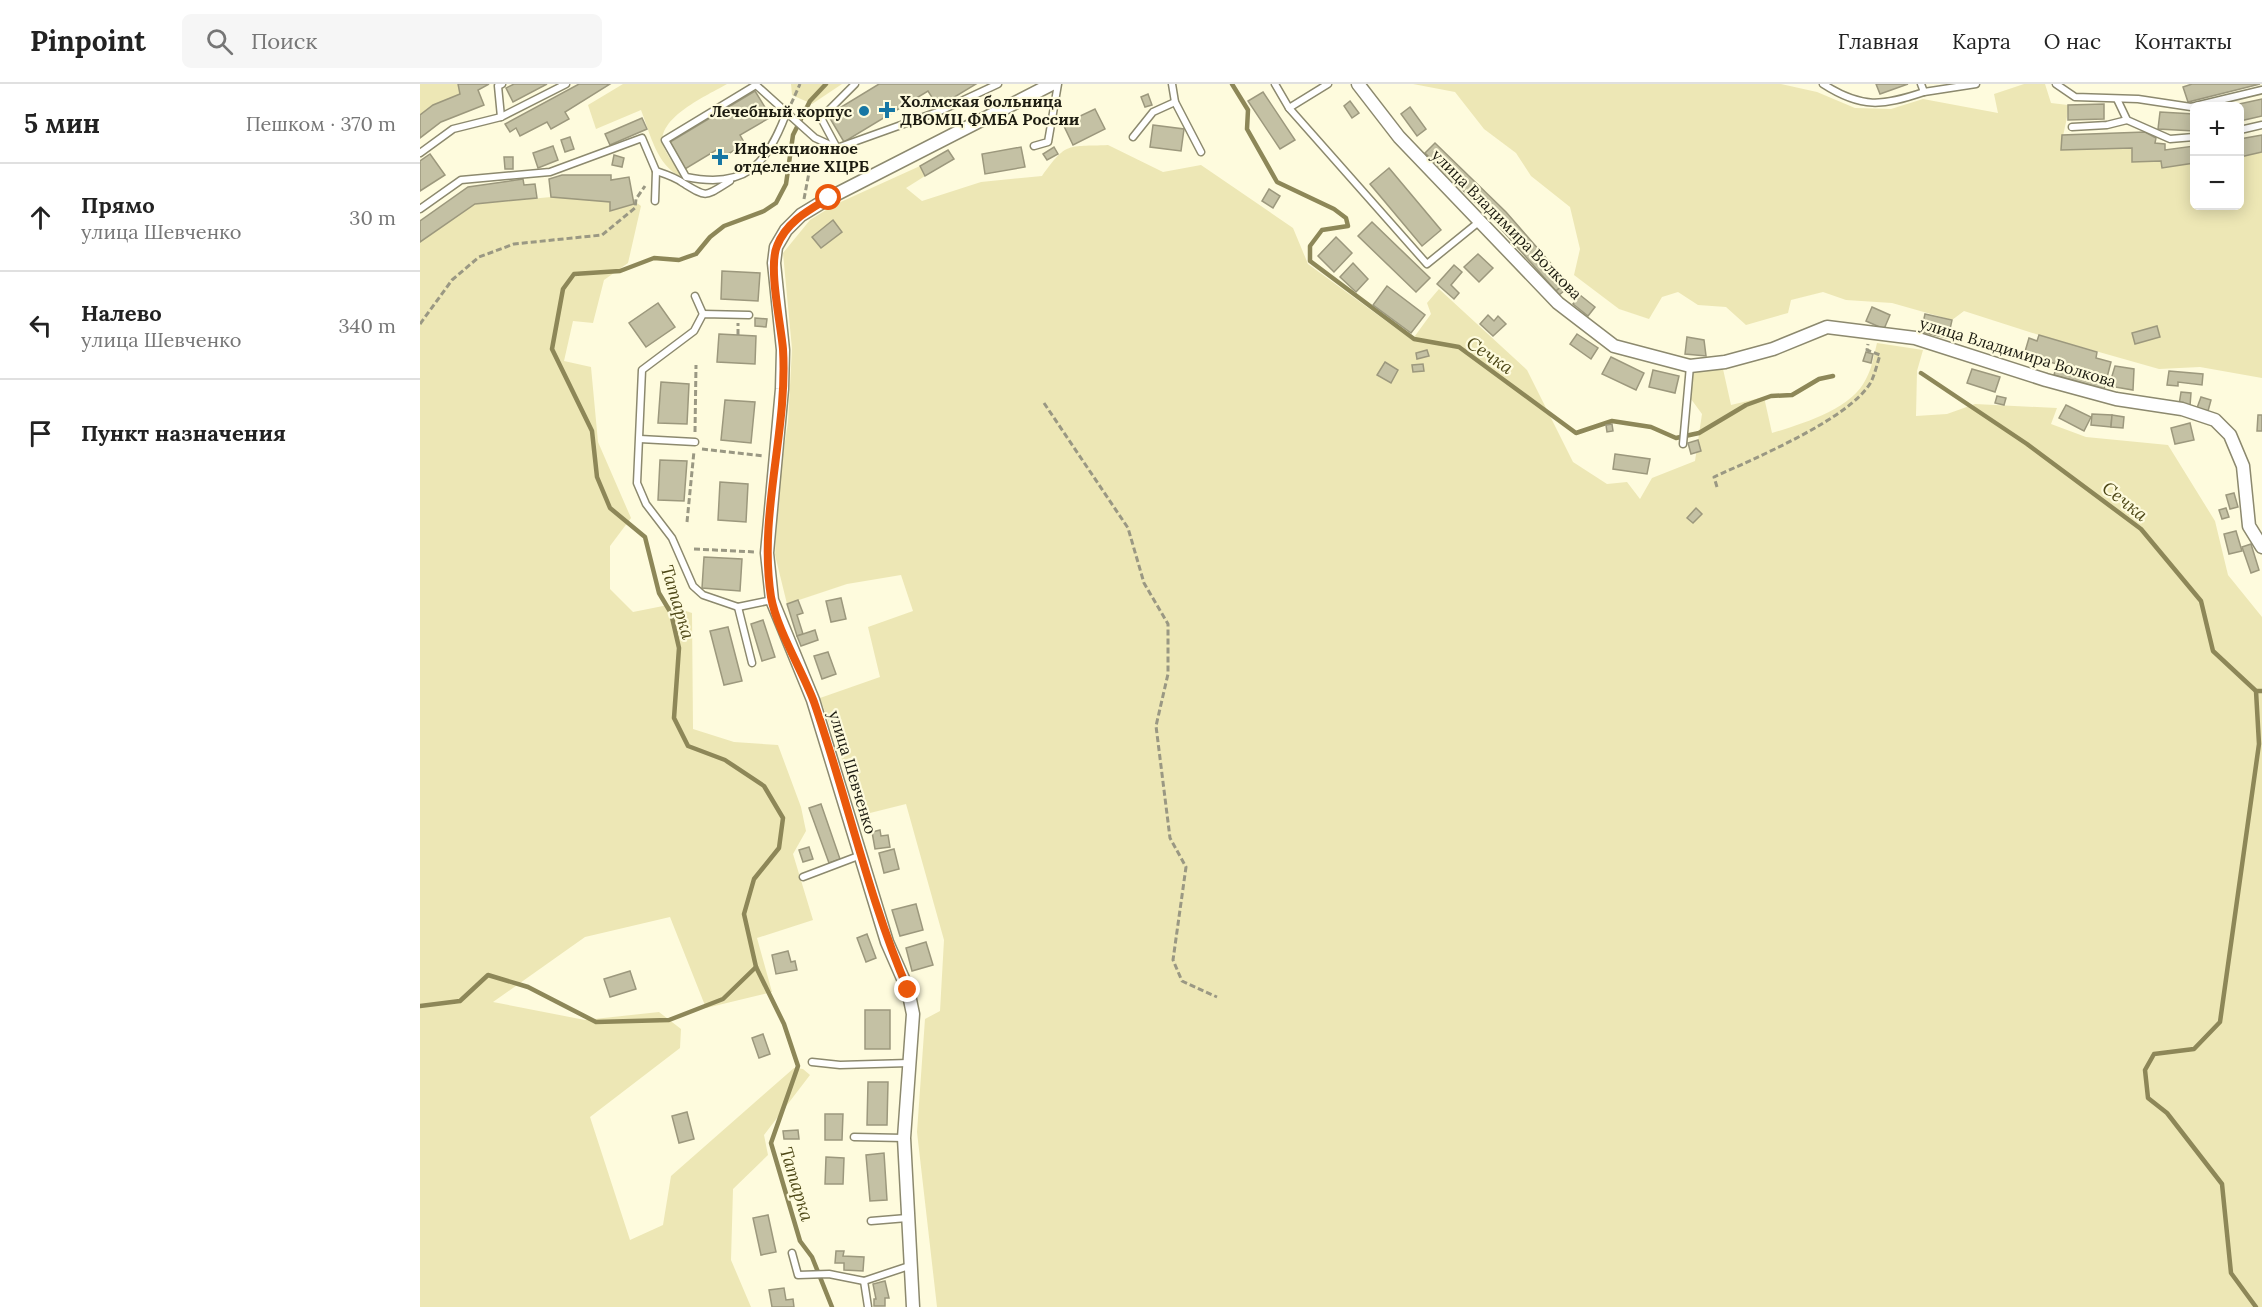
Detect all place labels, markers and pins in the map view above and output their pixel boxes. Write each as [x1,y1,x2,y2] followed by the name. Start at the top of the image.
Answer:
[900,91,1080,129] place label: Холмская больница ДВОМЦ ФМБА России
[710,101,853,121] place label: Лечебный корпус
[878,101,896,119] marker: Холмская больница ДВОМЦ ФМБА России
[857,104,871,118] marker: Лечебный корпус
[734,138,869,176] place label: Инфекционное отделение ХЦРБ
[711,148,729,166] marker: Инфекционное отделение ХЦРБ

